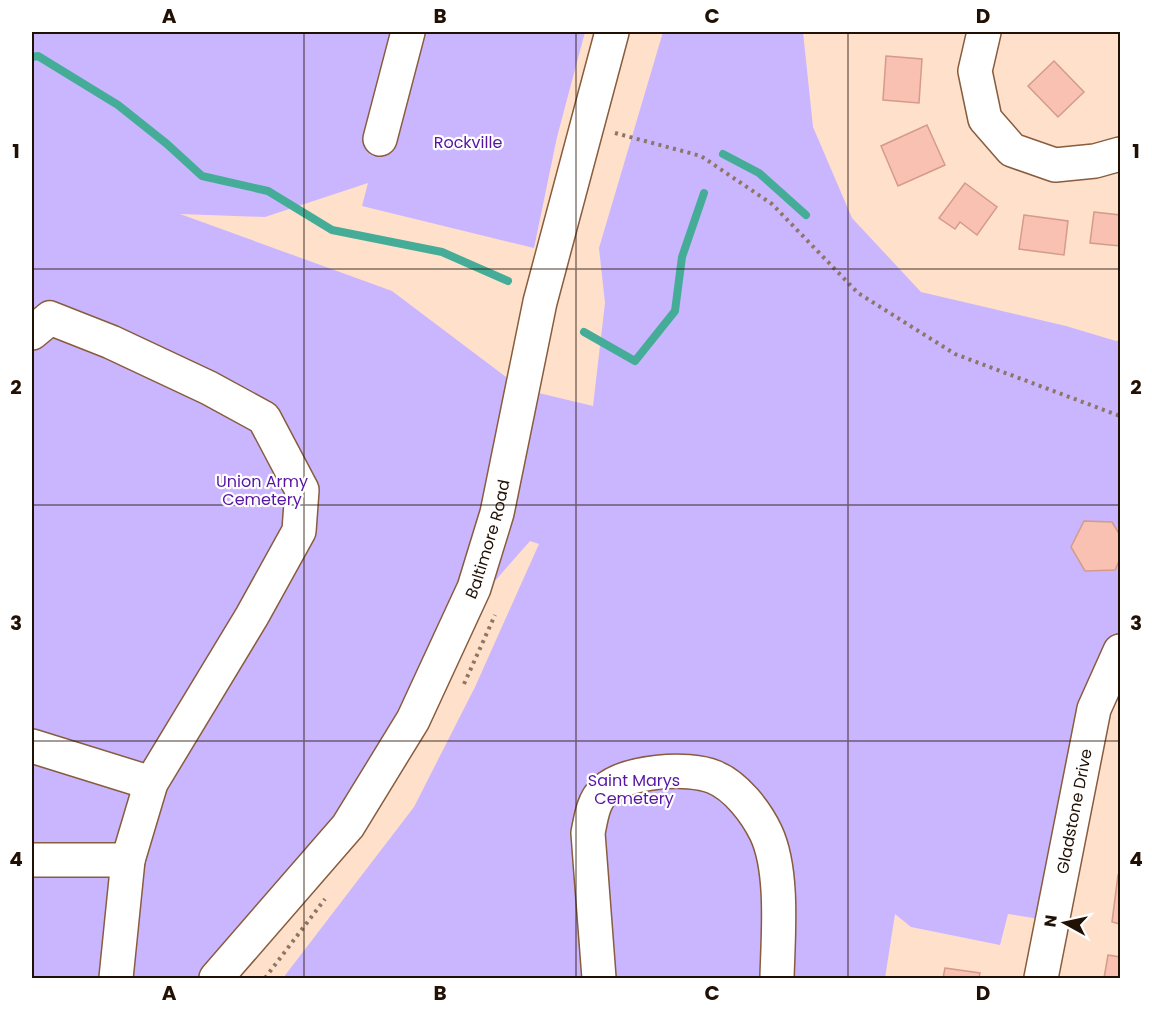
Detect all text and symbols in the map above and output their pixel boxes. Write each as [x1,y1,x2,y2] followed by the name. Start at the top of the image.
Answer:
[162,2,177,30] text: A
[433,2,447,30] text: B
[704,2,720,30] text: C
[976,2,990,30] text: D
[434,131,502,154] park label: Rockville
[12,137,20,165] text: 1
[1132,137,1140,165] text: 1
[10,373,22,401] text: 2
[1130,373,1142,401] text: 2
[216,470,308,511] park label: Union Army Cemetery
[459,477,515,602] street label: Baltimore Road
[10,609,22,637] text: 3
[1130,609,1142,637] text: 3
[1050,747,1097,876] street label: Gladstone Drive
[588,769,680,810] park label: Saint Marys Cemetery
[9,845,23,873] text: 4
[1129,845,1143,873] text: 4
[1035,893,1095,953] north arrow
[1038,913,1063,929] text: N
[162,979,177,1007] text: A
[433,979,447,1007] text: B
[704,979,720,1007] text: C
[976,979,990,1007] text: D

